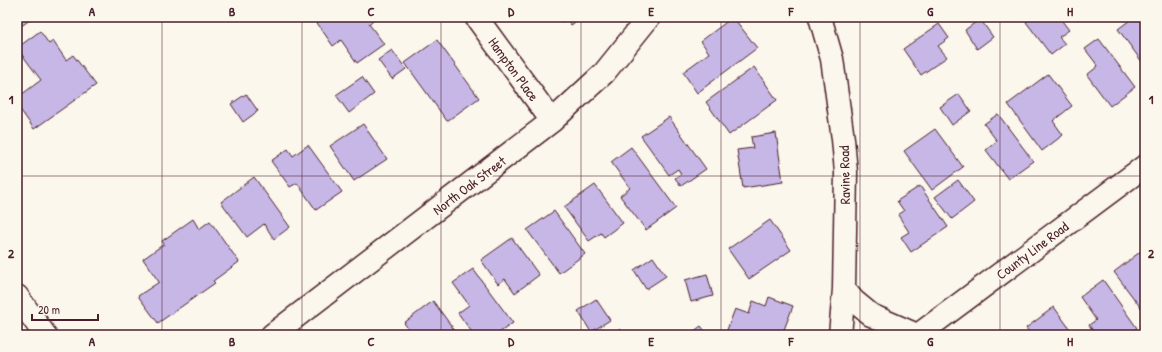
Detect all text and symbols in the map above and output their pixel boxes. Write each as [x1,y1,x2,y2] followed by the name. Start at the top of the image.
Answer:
[89,2,96,20] text: A
[229,2,236,20] text: B
[367,2,375,20] text: C
[508,2,515,20] text: D
[648,2,654,20] text: E
[788,2,795,20] text: F
[927,2,934,20] text: G
[1067,2,1073,20] text: H
[484,33,544,106] street label: Hampton Place
[9,90,14,108] text: 1
[1149,90,1154,108] text: 1
[834,145,854,204] street label: Ravine Road
[428,151,510,219] street label: North Oak Street
[992,216,1073,284] street label: County Line Road
[8,244,15,262] text: 2
[1148,244,1155,262] text: 2
[32,296,98,322] scale bar
[38,301,60,318] text: 20 m
[89,332,96,350] text: A
[229,332,236,350] text: B
[367,332,375,350] text: C
[508,332,515,350] text: D
[648,332,654,350] text: E
[788,332,795,350] text: F
[927,332,934,350] text: G
[1067,332,1073,350] text: H

